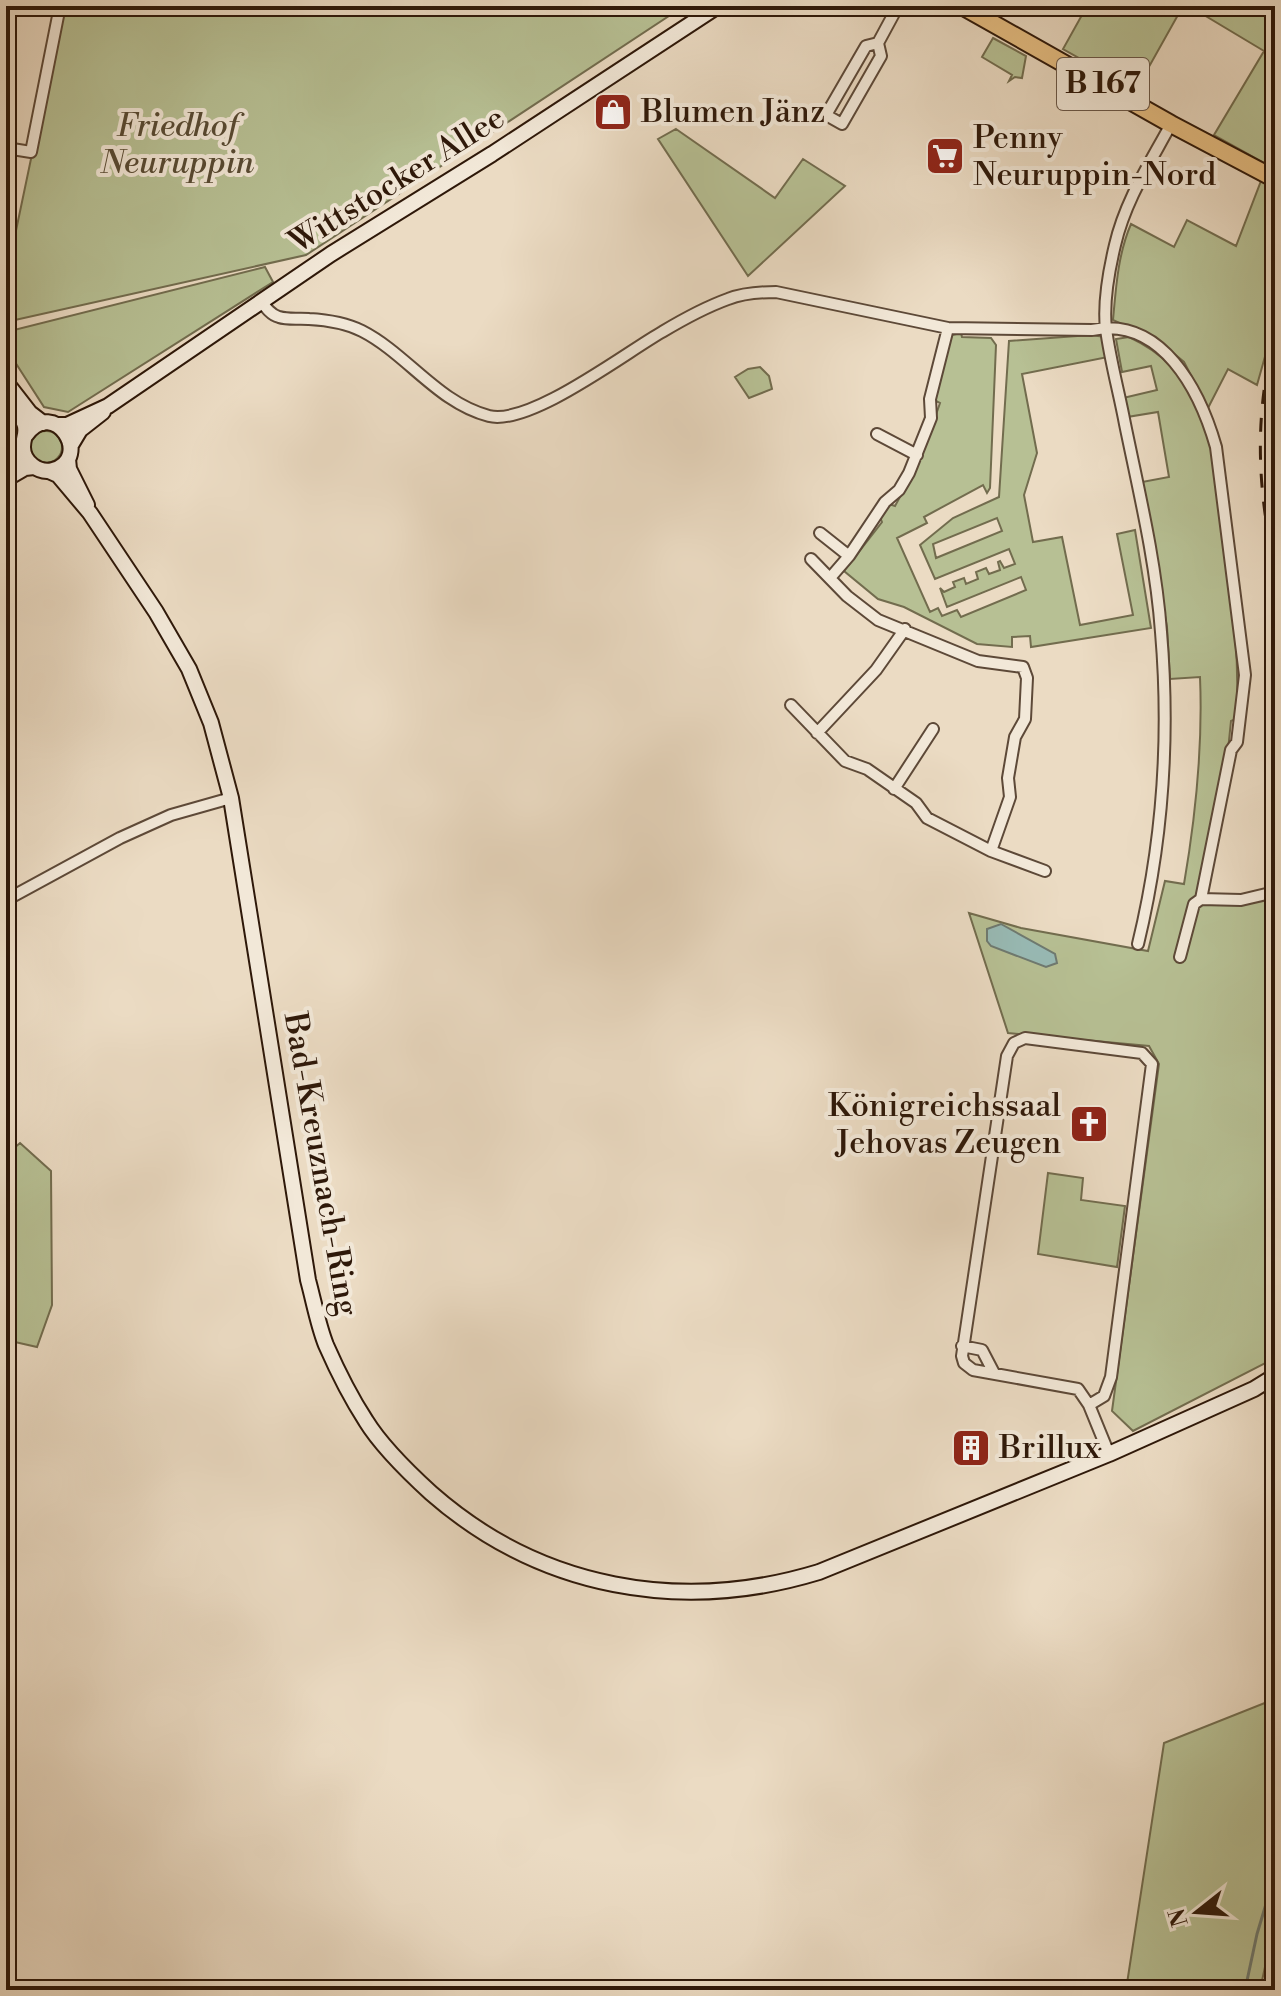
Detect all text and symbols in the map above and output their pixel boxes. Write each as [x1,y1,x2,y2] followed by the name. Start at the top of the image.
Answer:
[1057,58,1149,110] road number: B 167
[592,91,634,133] shop icon: Blumen Jänz
[640,92,825,132] place label: Blumen Jänz
[281,98,512,263] street label: Wittstocker Allee
[99,106,255,183] park label: Friedhof Neuruppin
[973,118,1216,195] place label: Penny Neuruppin-Nord
[924,135,966,177] supermarket icon: Penny Neuruppin-Nord
[274,1008,367,1319] street label: Bad-Kreuznach-Ring
[828,1086,1062,1163] place label: Königreichssaal Jehovas Zeugen
[1068,1103,1110,1145] church icon: Königreichssaal Jehovas Zeugen
[950,1427,992,1469] building icon: Brillux
[998,1428,1101,1468] place label: Brillux
[1157,1872,1237,1952] north arrow
[1164,1905,1195,1930] text: N

